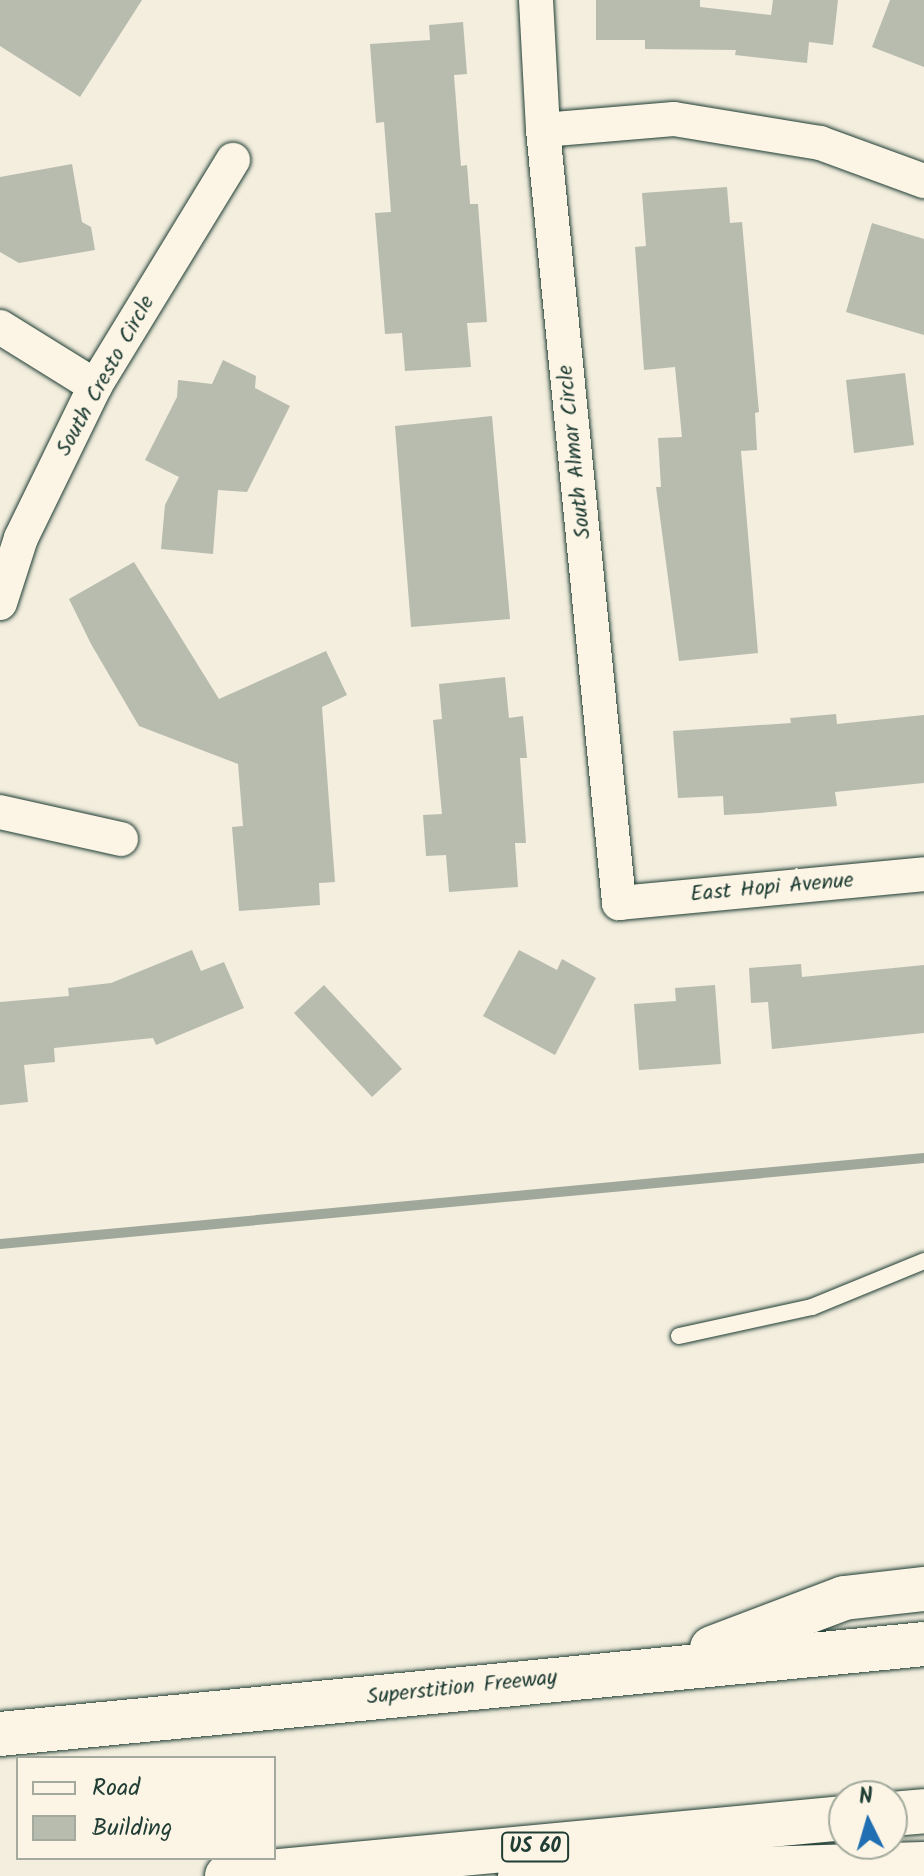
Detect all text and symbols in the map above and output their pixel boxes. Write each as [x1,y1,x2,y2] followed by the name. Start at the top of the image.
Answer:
[51,291,161,461] street label: South Cresto Circle
[553,364,597,540] street label: South Almar Circle
[689,868,855,908] street label: East Hopi Avenue
[365,1665,559,1711] street label: Superstition Freeway
[16,1756,276,1860] legend
[92,1769,140,1808] text: Road
[828,1780,908,1860] north arrow
[858,1780,874,1816] text: N
[92,1809,172,1848] text: Building
[501,1831,569,1863] road number: US 60

